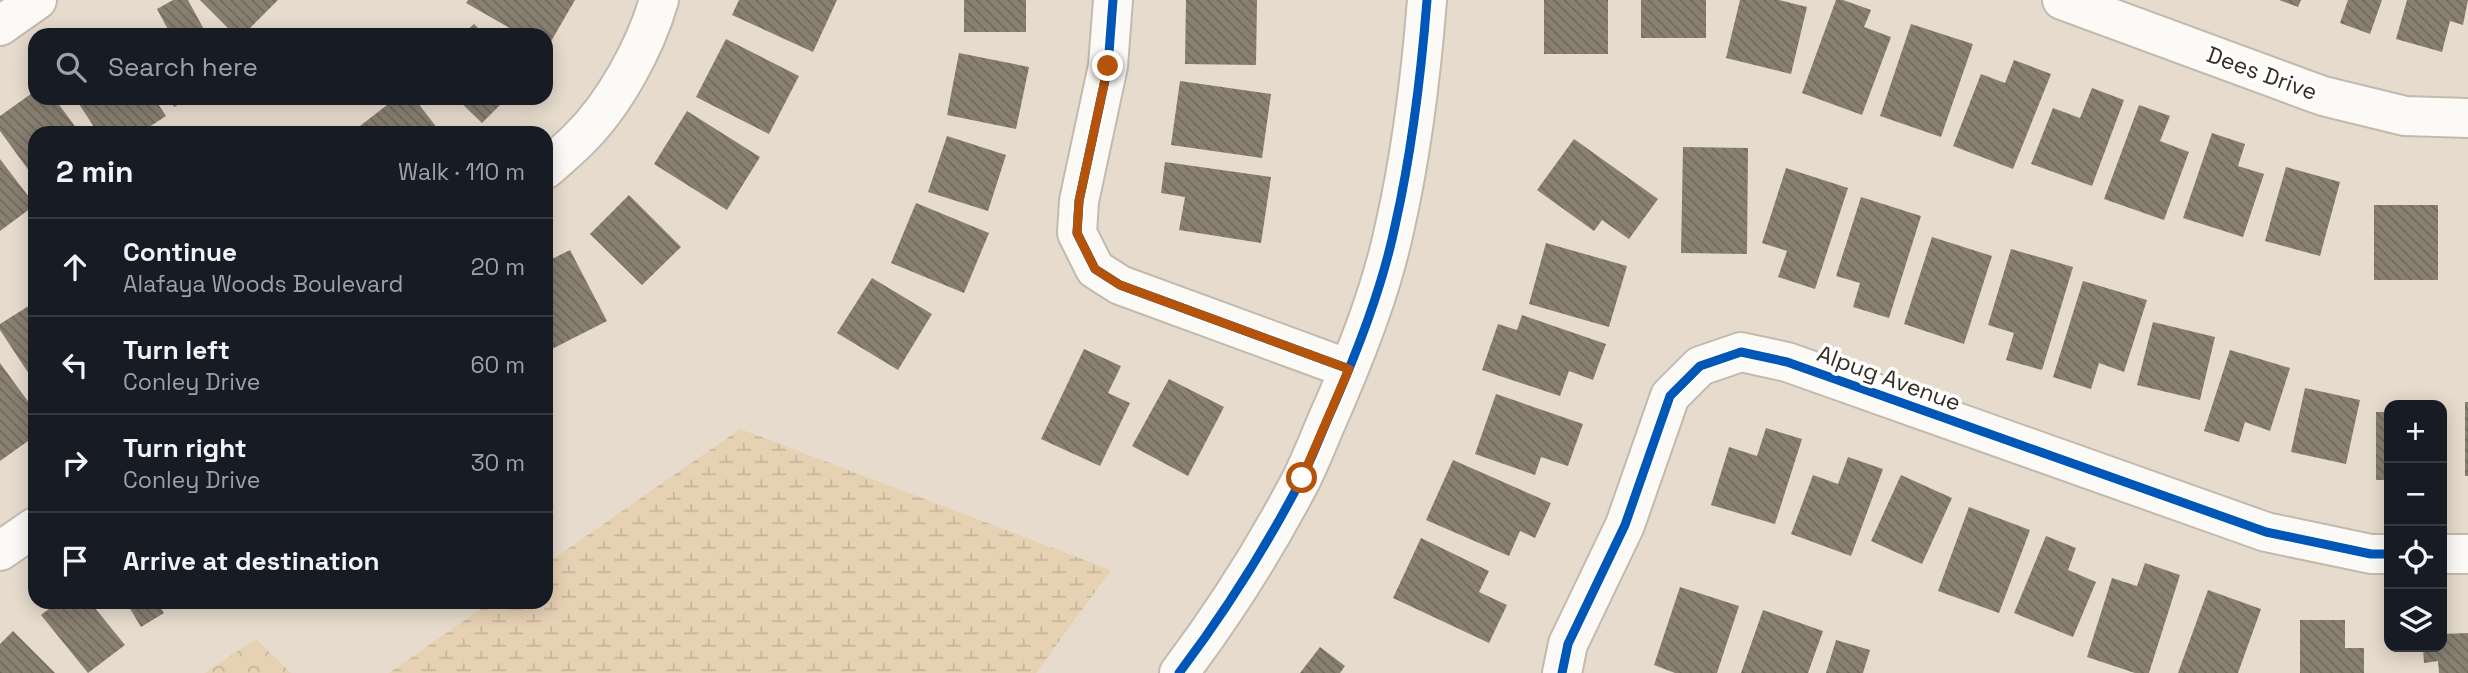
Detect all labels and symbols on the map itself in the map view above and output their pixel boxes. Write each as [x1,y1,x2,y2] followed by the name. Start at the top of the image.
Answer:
[2203,39,2321,107] street label: Dees Drive
[1092,50,1123,81] route end
[1813,338,1965,418] street label: Alpug Avenue
[1286,462,1317,493] route start

